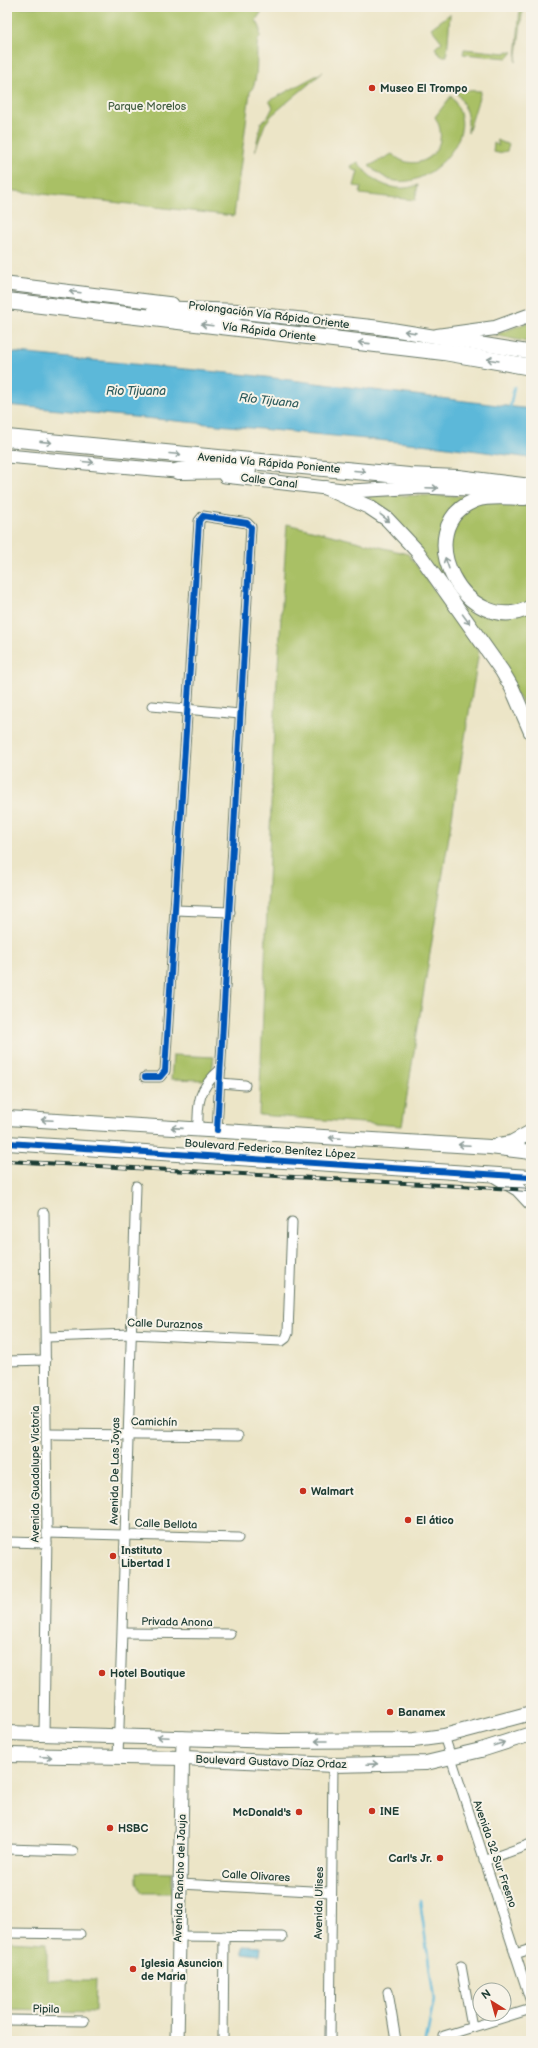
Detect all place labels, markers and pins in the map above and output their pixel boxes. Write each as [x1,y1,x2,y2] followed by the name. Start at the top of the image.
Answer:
[380,82,467,95] place label: Museo El Trompo
[367,83,377,93] marker: Museo El Trompo
[311,1485,354,1498] place label: Walmart
[298,1486,308,1496] marker: Walmart
[416,1514,454,1527] place label: El ático
[403,1515,413,1525] marker: El ático
[121,1544,171,1570] place label: Instituto Libertad I
[108,1551,118,1561] marker: Instituto Libertad I
[110,1667,185,1680] place label: Hotel Boutique
[97,1668,107,1678] marker: Hotel Boutique
[398,1706,445,1719] place label: Banamex
[385,1707,395,1717] marker: Banamex
[380,1805,399,1818] place label: INE
[232,1806,292,1819] place label: McDonald's
[367,1806,377,1816] marker: INE
[294,1807,304,1817] marker: McDonald's
[118,1822,149,1835] place label: HSBC
[105,1823,115,1833] marker: HSBC
[389,1852,433,1865] place label: Carl's Jr.
[435,1853,445,1863] marker: Carl's Jr.
[141,1957,223,1983] place label: Iglesia Asuncion de Maria
[128,1964,138,1974] marker: Iglesia Asuncion de Maria

